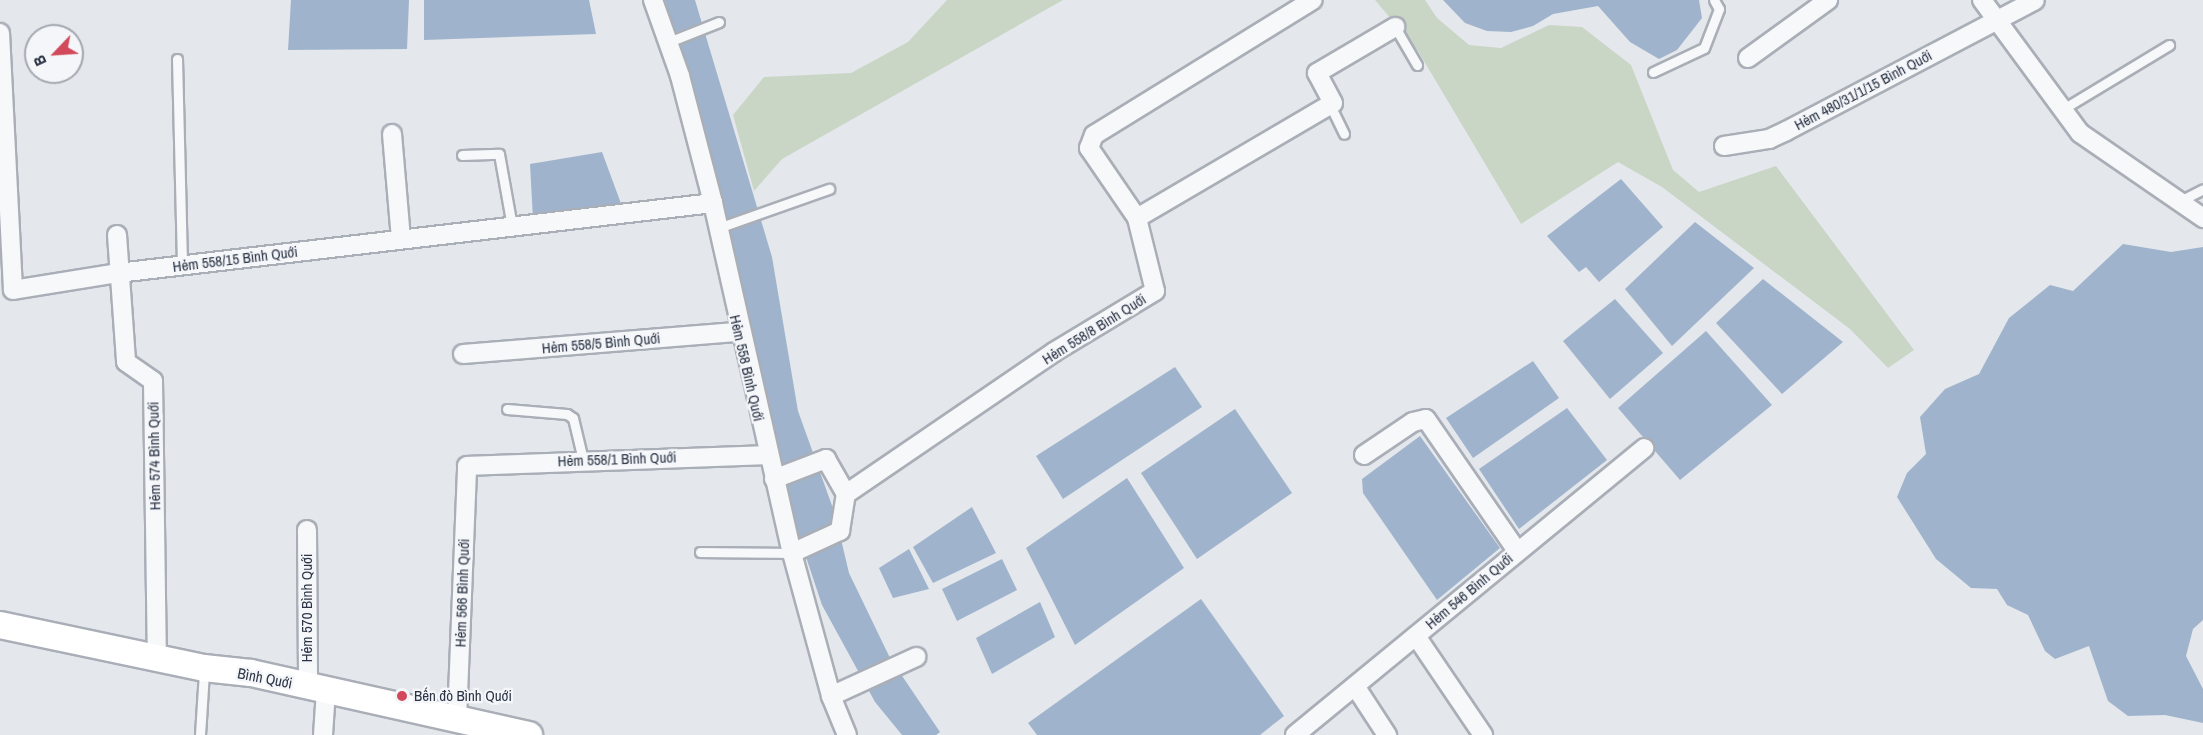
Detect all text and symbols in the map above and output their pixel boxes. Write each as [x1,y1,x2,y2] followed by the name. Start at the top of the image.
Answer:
[24,24,84,84] north arrow
[1791,46,1935,134] street label: Hẻm 480/31/1/15 Bình Quới
[28,52,51,70] text: B
[171,242,299,276] street label: Hẻm 558/15 Bình Quới
[1039,290,1149,368] street label: Hẻm 558/8 Bình Quới
[726,313,768,423] street label: Hẻm 558 Bình Quới
[541,329,661,357] street label: Hẻm 558/5 Bình Quới
[144,401,164,511] street label: Hẻm 574 Bình Quới
[557,448,677,470] street label: Hẻm 558/1 Bình Quới
[451,538,473,648] street label: Hẻm 566 Bình Quới
[1422,549,1516,633] street label: Hẻm 546 Bình Quới
[298,554,316,662] street label: Hẻm 570 Bình Quới
[236,664,294,692] street label: Bình Quới
[414,687,512,705] place label: Bến đò Bình Quới
[395,689,409,703] marker: Bến đò Bình Quới

